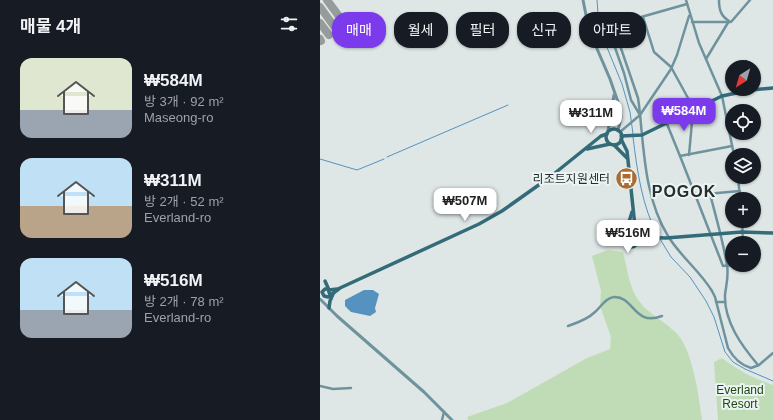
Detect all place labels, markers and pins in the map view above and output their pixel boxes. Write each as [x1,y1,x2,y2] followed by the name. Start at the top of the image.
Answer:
[656,98,712,132] pin: ₩584M
[563,100,619,134] pin: ₩311M
[613,166,639,192] bus stop icon: 리조트지원센터
[533,172,610,186] place label: 리조트지원센터
[437,188,493,222] pin: ₩507M
[600,220,656,254] pin: ₩516M

